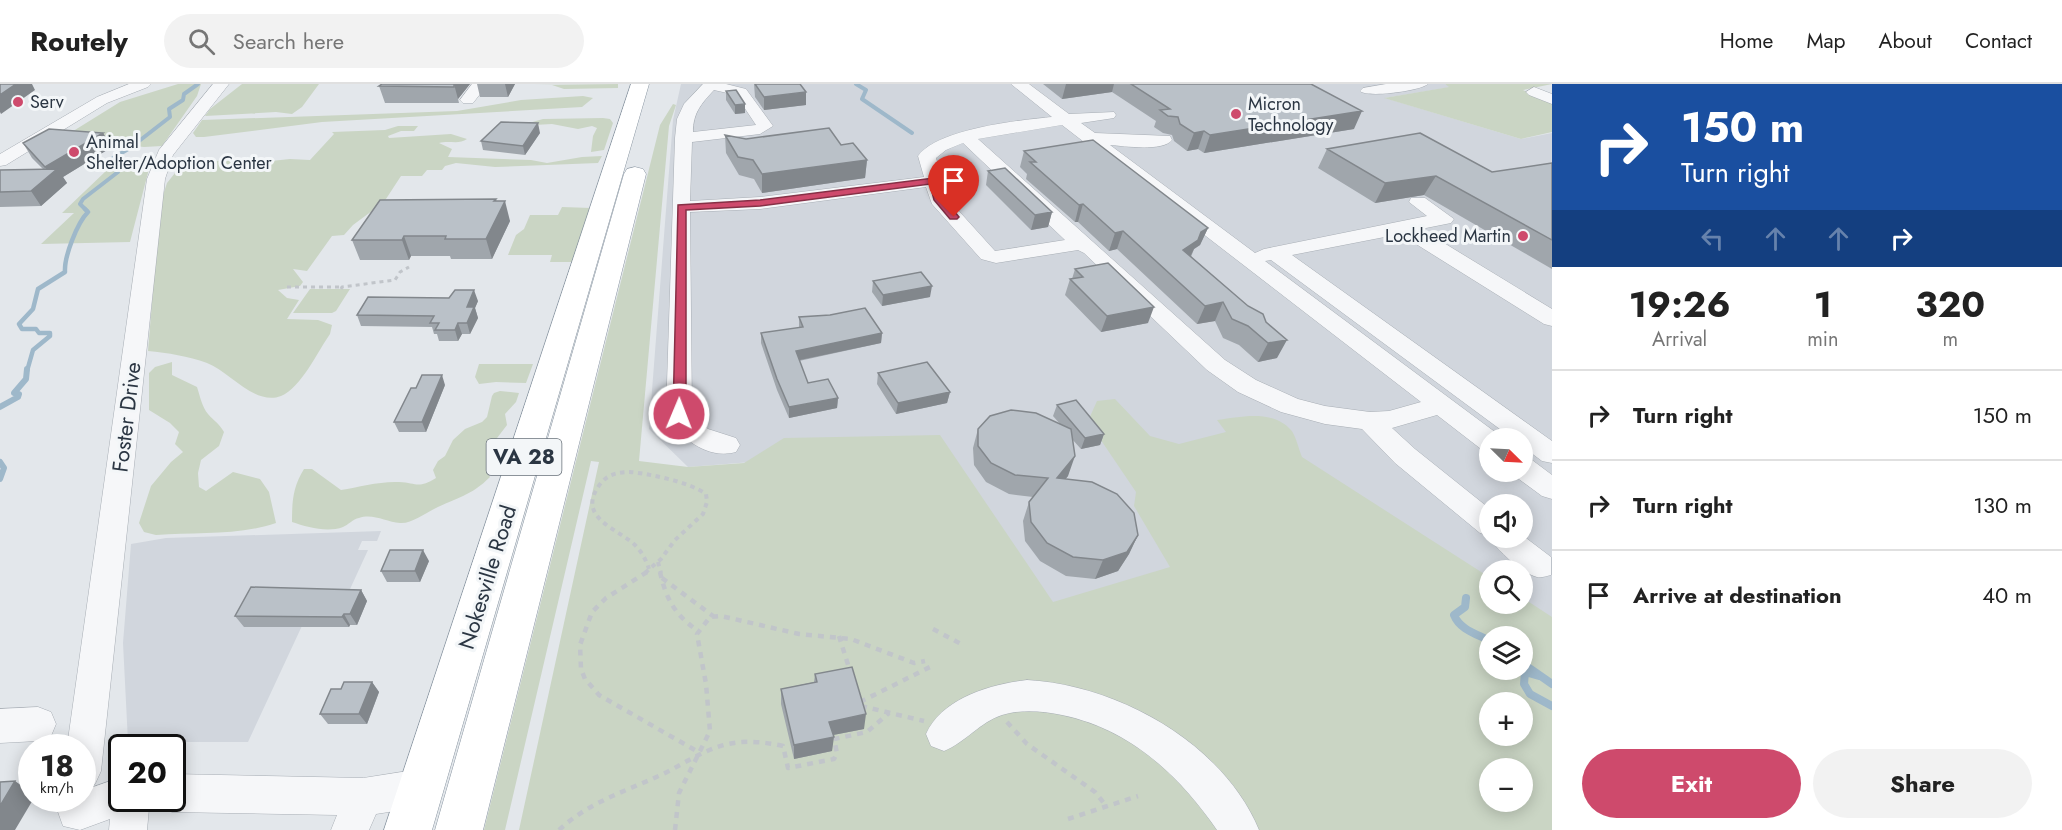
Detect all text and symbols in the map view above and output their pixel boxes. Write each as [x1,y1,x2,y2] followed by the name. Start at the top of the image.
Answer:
[164,14,584,68] search box
[30,21,128,62] text: Routely
[185,25,218,58] icon: search
[233,25,344,57] text: Search here
[1720,26,1773,56] text: Home
[1806,26,1846,56] text: Map
[1879,26,1932,56] text: About
[1965,26,2032,56] text: Contact
[30,89,64,115] place label: Serv
[1248,91,1333,138] place label: Micron Technology
[11,95,25,109] marker: Serv
[1681,97,1804,158] text: 150 m
[1229,107,1243,121] marker: Micron Technology
[1582,108,1660,186] icon: right
[86,129,272,176] place label: Animal Shelter/Adoption Center
[67,145,81,159] marker: Animal Shelter/Adoption Center
[1681,153,1789,192] text: Turn right
[928,155,979,217] pin
[937,164,970,197] icon: arrive
[1696,222,1729,255] icon: left
[1759,222,1792,255] icon: ahead
[1822,222,1855,255] icon: ahead
[1885,222,1918,255] icon: right
[1385,223,1511,249] place label: Lockheed Martin
[1516,229,1530,243] marker: Lockheed Martin
[1629,278,1730,330] text: 19:26
[1814,278,1832,330] text: 1
[1915,278,1985,330] text: 320
[1652,325,1707,354] text: Arrival
[1807,325,1839,354] text: min
[1942,325,1958,354] text: m
[103,360,149,474] street label: Foster Drive
[647,382,711,446] position arrow
[1582,399,1615,432] icon: right
[1633,399,1733,431] text: Turn right
[1973,399,2032,431] text: 150 m
[1479,428,1533,482] north arrow
[1479,428,1533,812] map controls
[486,439,562,475] road number: VA 28
[1582,489,1615,522] icon: right
[1633,489,1733,521] text: Turn right
[1973,489,2032,521] text: 130 m
[1479,494,1533,548] button: sound
[450,501,524,653] street label: Nokesville Road
[1479,560,1533,614] button: search
[1582,579,1615,612] icon: arrive
[1633,579,1842,611] text: Arrive at destination
[1982,579,2032,611] text: 40 m
[1479,626,1533,680] button: layers
[1479,692,1533,746] button: +
[108,734,186,812] speed limit sign: 20
[40,744,74,787] text: 18
[1582,749,1801,818] button: Exit
[1813,749,2032,818] button: Share
[1479,758,1533,812] button: −
[40,777,74,799] text: km/h

